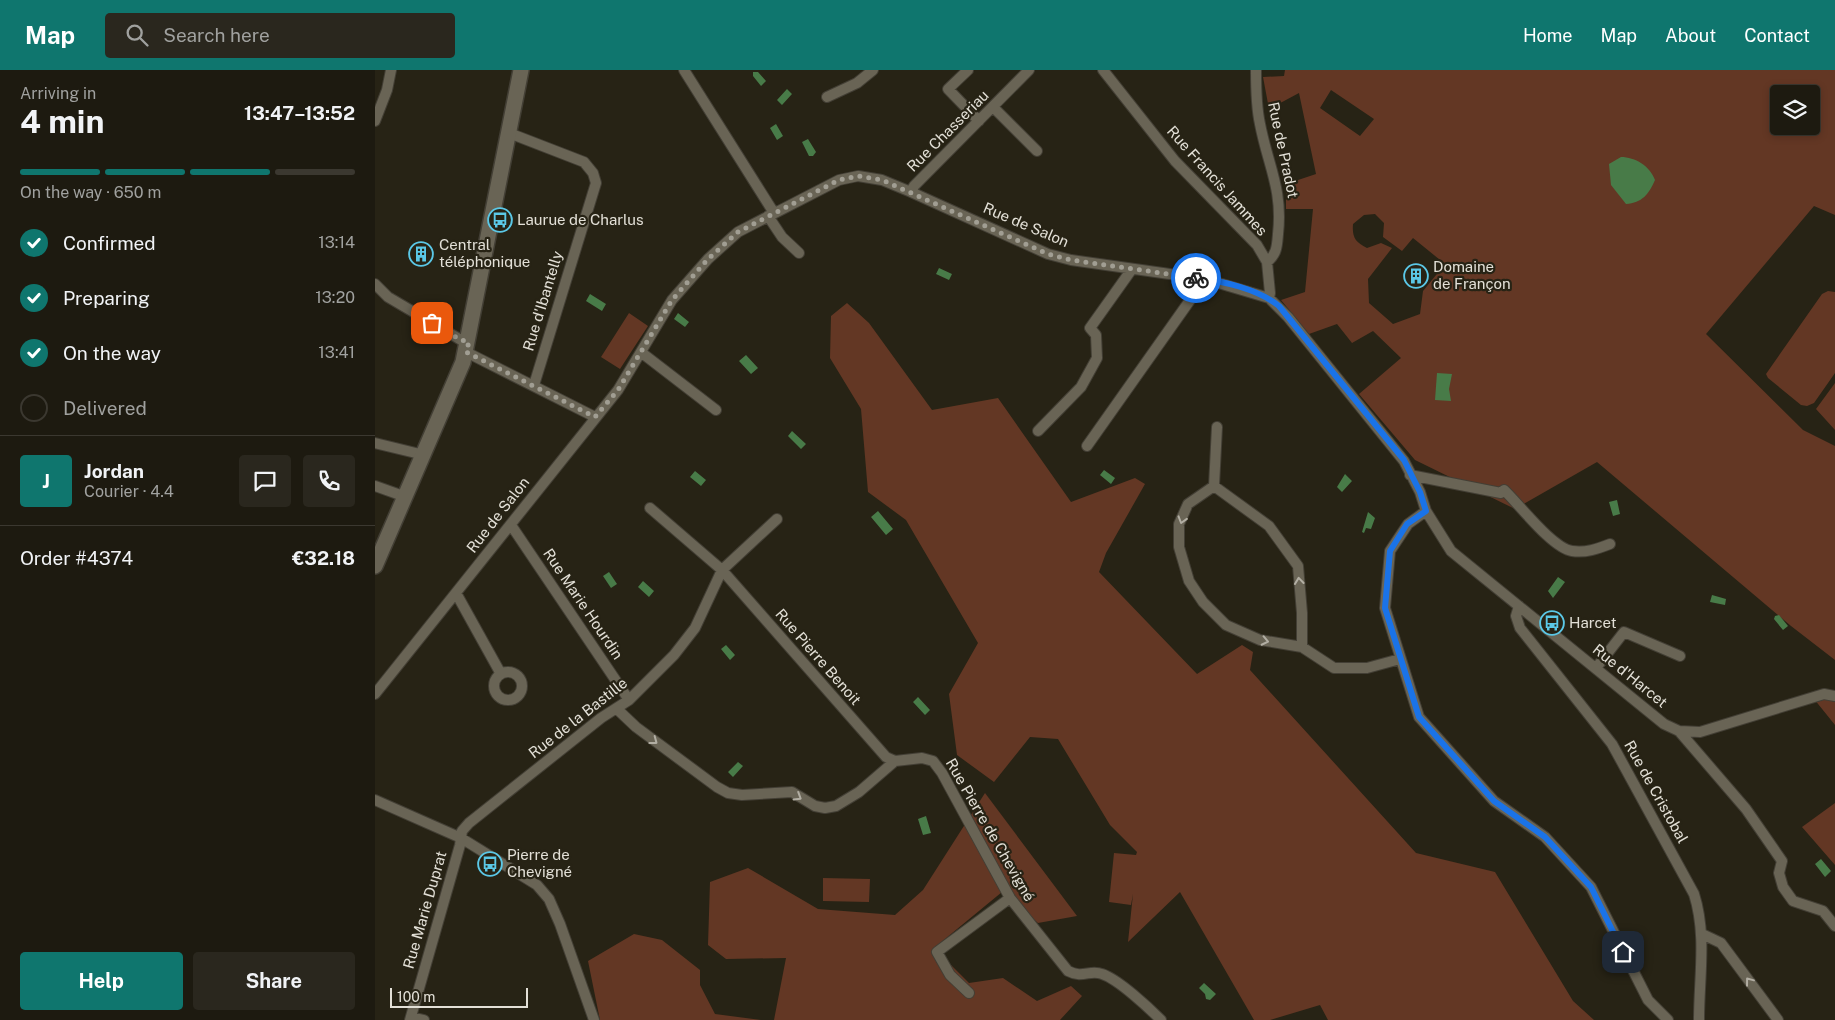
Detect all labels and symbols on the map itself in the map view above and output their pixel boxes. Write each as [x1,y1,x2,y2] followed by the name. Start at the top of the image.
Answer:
[903,86,992,175] street label: Rue Chasseriau
[1265,100,1302,200] street label: Rue de Pradot
[1164,122,1271,239] street label: Rue Francis Jammes
[981,199,1071,250] street label: Rue de Salon
[487,207,513,233] bus stop icon: Laurue de Charlus
[517,211,644,228] place label: Laurue de Charlus
[439,236,530,270] place label: Central téléphonique
[408,241,434,267] building icon: Central téléphonique
[519,249,566,353] street label: Rue d'Ibantelly
[1171,253,1221,303] courier
[1433,258,1511,292] place label: Domaine de Françon
[1403,263,1429,289] building icon: Domaine de Françon
[411,302,453,344] pin
[463,474,532,556] street label: Rue de Salon
[1177,515,1187,524] one-way arrow
[540,545,627,662] street label: Rue Marie Hourdin
[1294,577,1305,585] one-way arrow
[772,605,865,708] street label: Rue Pierre Benoit
[1539,610,1565,636] bus stop icon: Harcet
[1569,614,1617,631] place label: Harcet
[1260,635,1269,646] one-way arrow
[1590,640,1671,711] street label: Rue d'Harcet
[525,674,630,761] street label: Rue de la Bastille
[648,735,657,743] one-way arrow
[1621,737,1692,846] street label: Rue de Cristobal
[943,755,1038,904] street label: Rue Pierre de Chevigné
[793,790,802,800] one-way arrow
[507,846,572,880] place label: Pierre de Chevigné
[400,849,449,971] street label: Rue Marie Duprat
[477,851,503,877] bus stop icon: Pierre de Chevigné
[1602,931,1644,973] pin
[1746,977,1755,987] one-way arrow
[390,985,527,1008] scale bar

